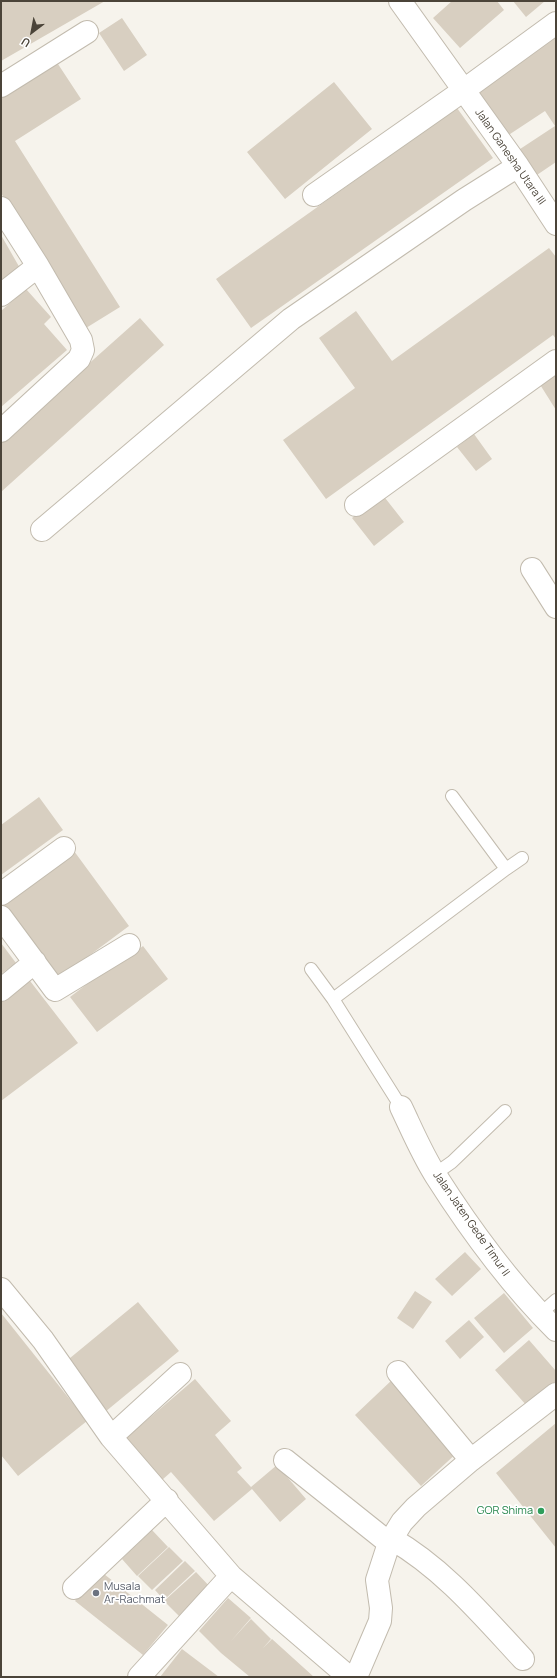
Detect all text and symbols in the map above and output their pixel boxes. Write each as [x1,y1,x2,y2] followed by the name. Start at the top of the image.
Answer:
[12,12,52,52] north arrow
[18,34,33,51] text: U
[472,107,548,207] street label: Jalan Ganesha Utara III
[430,1169,512,1279] street label: Jalan Jaten Gede Timur II
[477,1504,533,1518] place label: GOR Shima
[536,1506,546,1516] marker: GOR Shima
[104,1580,165,1606] place label: Musala Ar-Rachmat
[91,1588,101,1598] marker: Musala Ar-Rachmat

